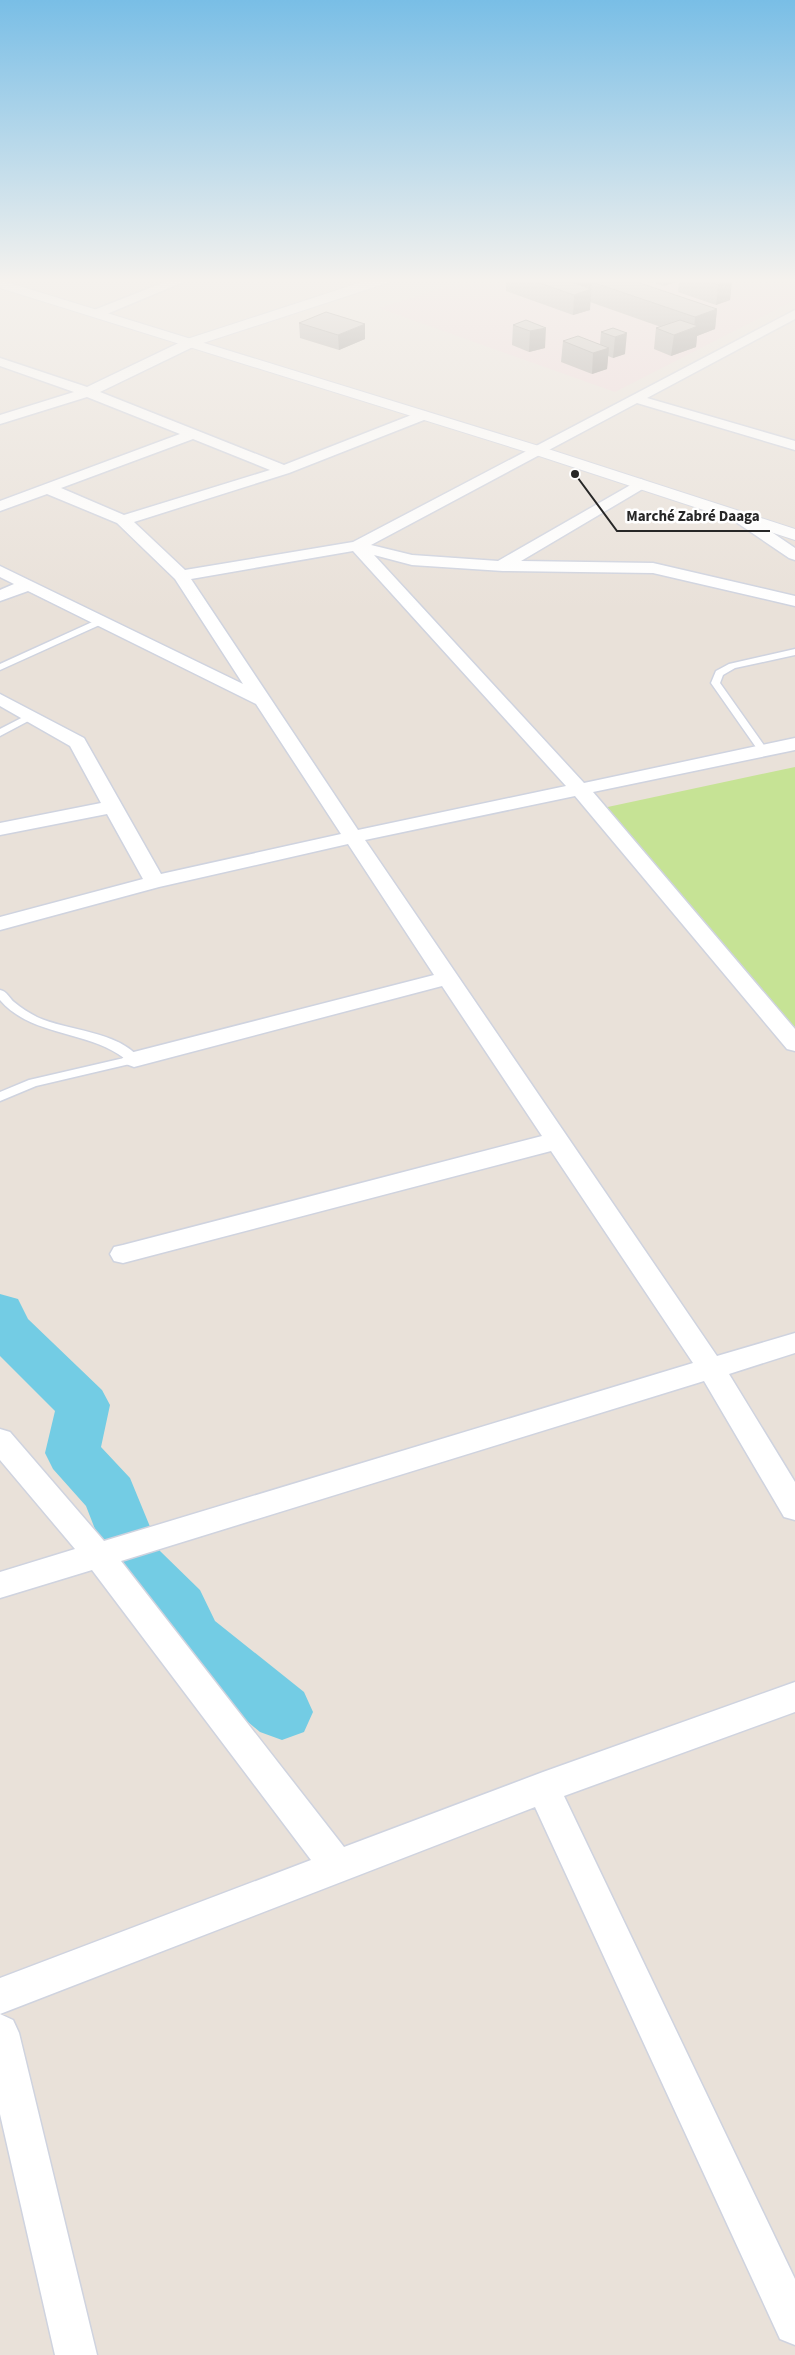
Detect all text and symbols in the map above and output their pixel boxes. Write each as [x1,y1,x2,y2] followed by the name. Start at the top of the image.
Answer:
[617,501,770,531] callout: Marché Zabré Daaga
[626,506,760,527] text: Marché Zabré Daaga

